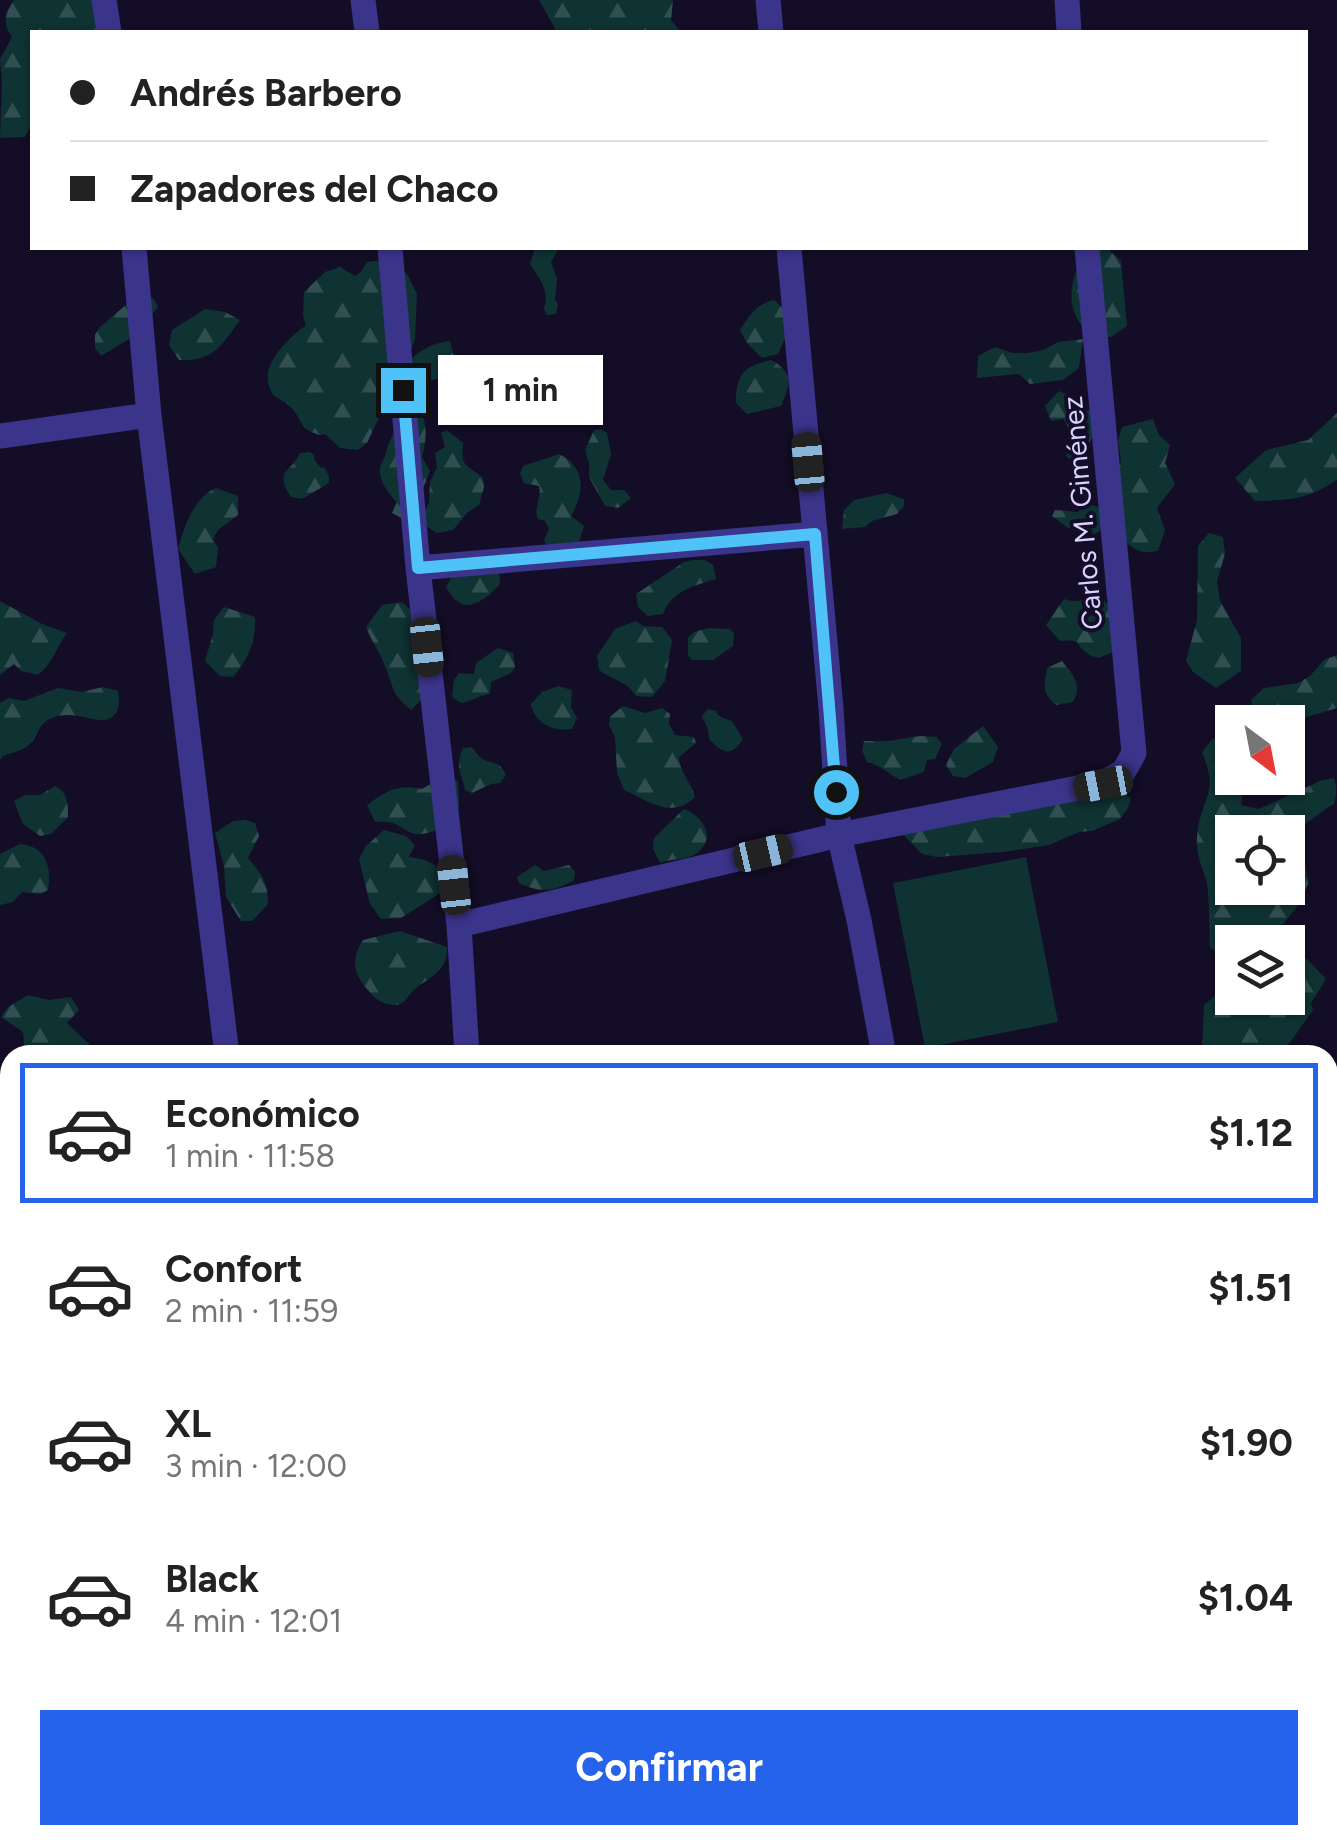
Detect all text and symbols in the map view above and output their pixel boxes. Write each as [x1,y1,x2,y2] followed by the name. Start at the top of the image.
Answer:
[130,70,402,116] text: Andrés Barbero
[130,166,499,212] text: Zapadores del Chaco
[438,355,603,425] callout: 1 min
[381,368,426,413] route end
[483,371,558,409] text: 1 min
[1055,395,1109,631] street label: Carlos M. Giménez
[790,431,826,493] car
[409,616,445,678] car
[1215,705,1305,795] north arrow
[1215,705,1305,1015] map controls
[1071,764,1135,804] car
[814,770,859,815] route start
[1215,815,1305,905] button: locate
[730,832,796,874] car
[436,854,472,916] car
[1215,925,1305,1015] button: layers
[45,1088,135,1178] icon: car
[165,1091,360,1137] text: Económico
[1208,1110,1293,1156] text: $1.12
[165,1137,335,1175] text: 1 min · 11:58
[45,1243,135,1333] icon: car
[165,1246,302,1292] text: Confort
[1208,1265,1293,1311] text: $1.51
[165,1292,338,1330] text: 2 min · 11:59
[45,1398,135,1488] icon: car
[165,1401,211,1447] text: XL
[1200,1420,1293,1466] text: $1.90
[165,1447,347,1485] text: 3 min · 12:00
[45,1553,135,1643] icon: car
[165,1556,259,1602] text: Black
[1198,1575,1293,1621] text: $1.04
[165,1602,342,1640] text: 4 min · 12:01
[40,1710,1298,1825] button: Confirmar

